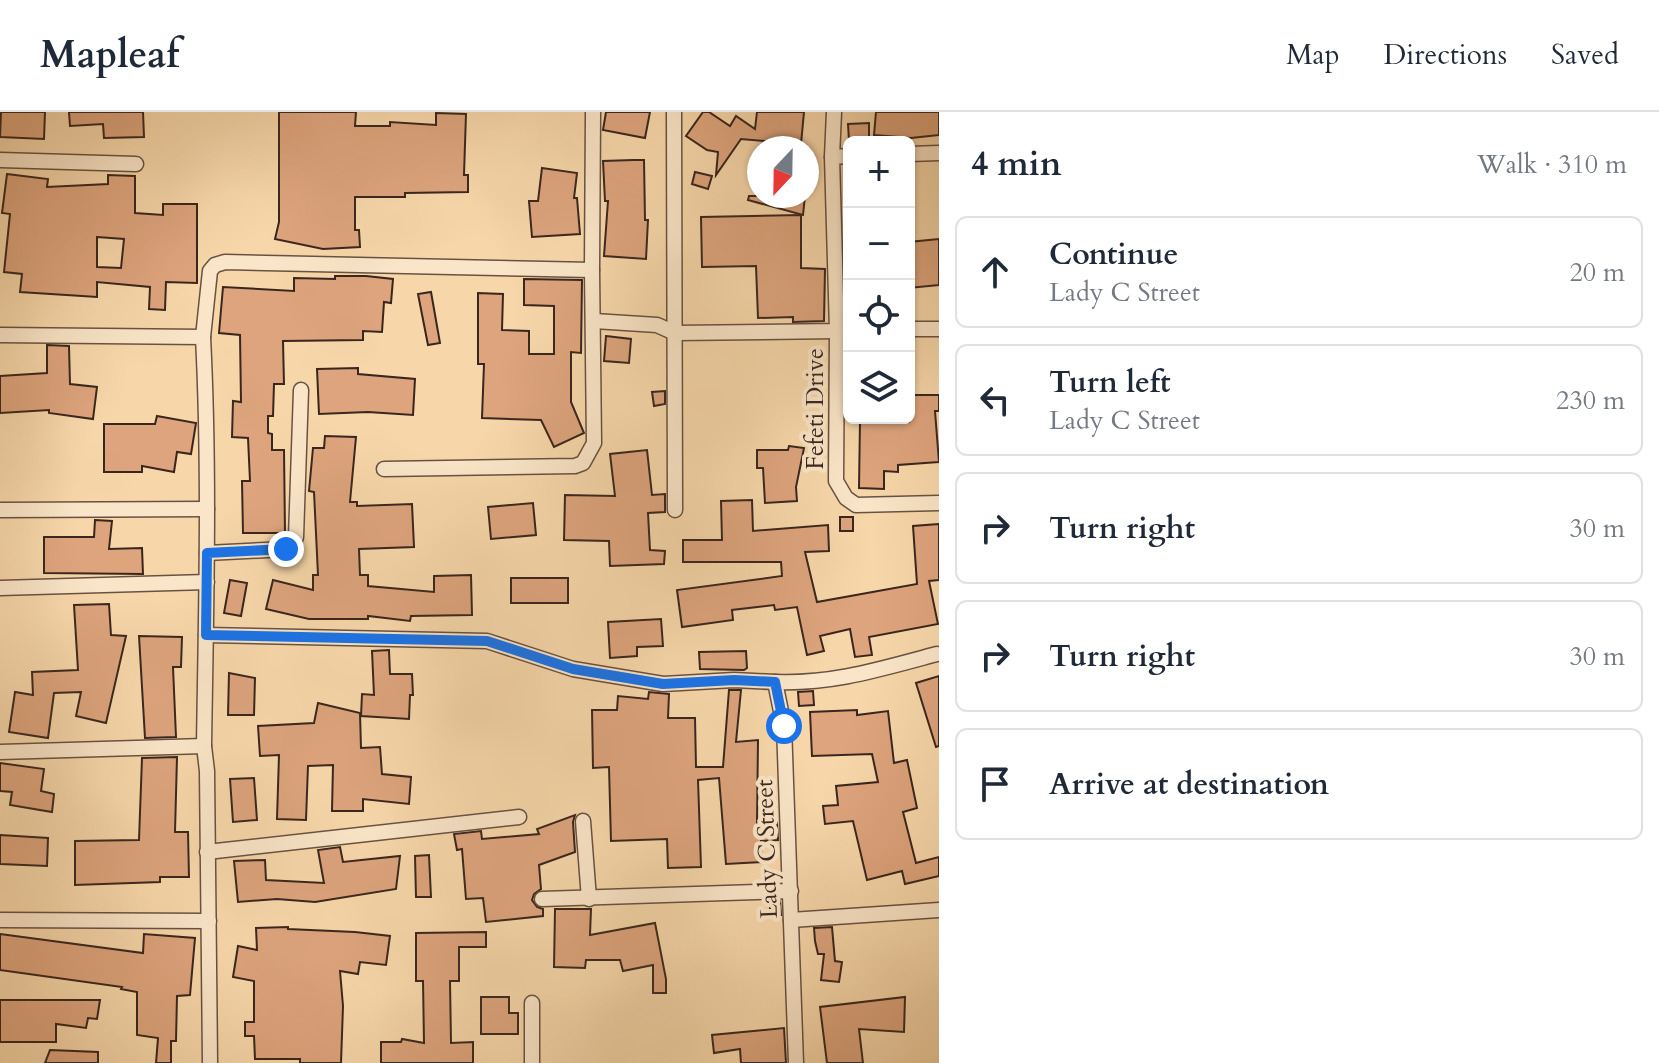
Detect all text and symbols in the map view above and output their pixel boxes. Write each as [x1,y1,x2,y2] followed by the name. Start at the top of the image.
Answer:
[40,29,179,81] text: Mapleaf
[1286,36,1340,74] text: Map
[1384,36,1507,74] text: Directions
[1551,36,1619,74] text: Saved
[747,136,819,208] north arrow
[843,136,915,424] map controls
[843,136,915,208] button: +
[971,141,1062,187] text: 4 min
[1477,147,1627,182] text: Walk · 310 m
[843,208,915,280] button: −
[1049,234,1178,275] text: Continue
[973,250,1017,294] icon: ahead
[1569,255,1625,290] text: 20 m
[1049,275,1200,310] text: Lady C Street
[843,280,915,352] button: locate
[799,348,832,470] street label: Fefeti Drive
[843,352,915,424] button: layers
[1049,362,1171,403] text: Turn left
[973,378,1017,422] icon: left
[1556,383,1625,418] text: 230 m
[1049,403,1200,438] text: Lady C Street
[973,506,1017,550] icon: right
[1049,508,1195,549] text: Turn right
[1569,511,1625,546] text: 30 m
[268,531,304,567] route end
[973,634,1017,678] icon: right
[1049,636,1195,677] text: Turn right
[1569,639,1625,674] text: 30 m
[766,708,802,744] route start
[973,762,1017,806] icon: arrive
[1049,764,1329,805] text: Arrive at destination
[748,778,786,919] street label: Lady C Street

